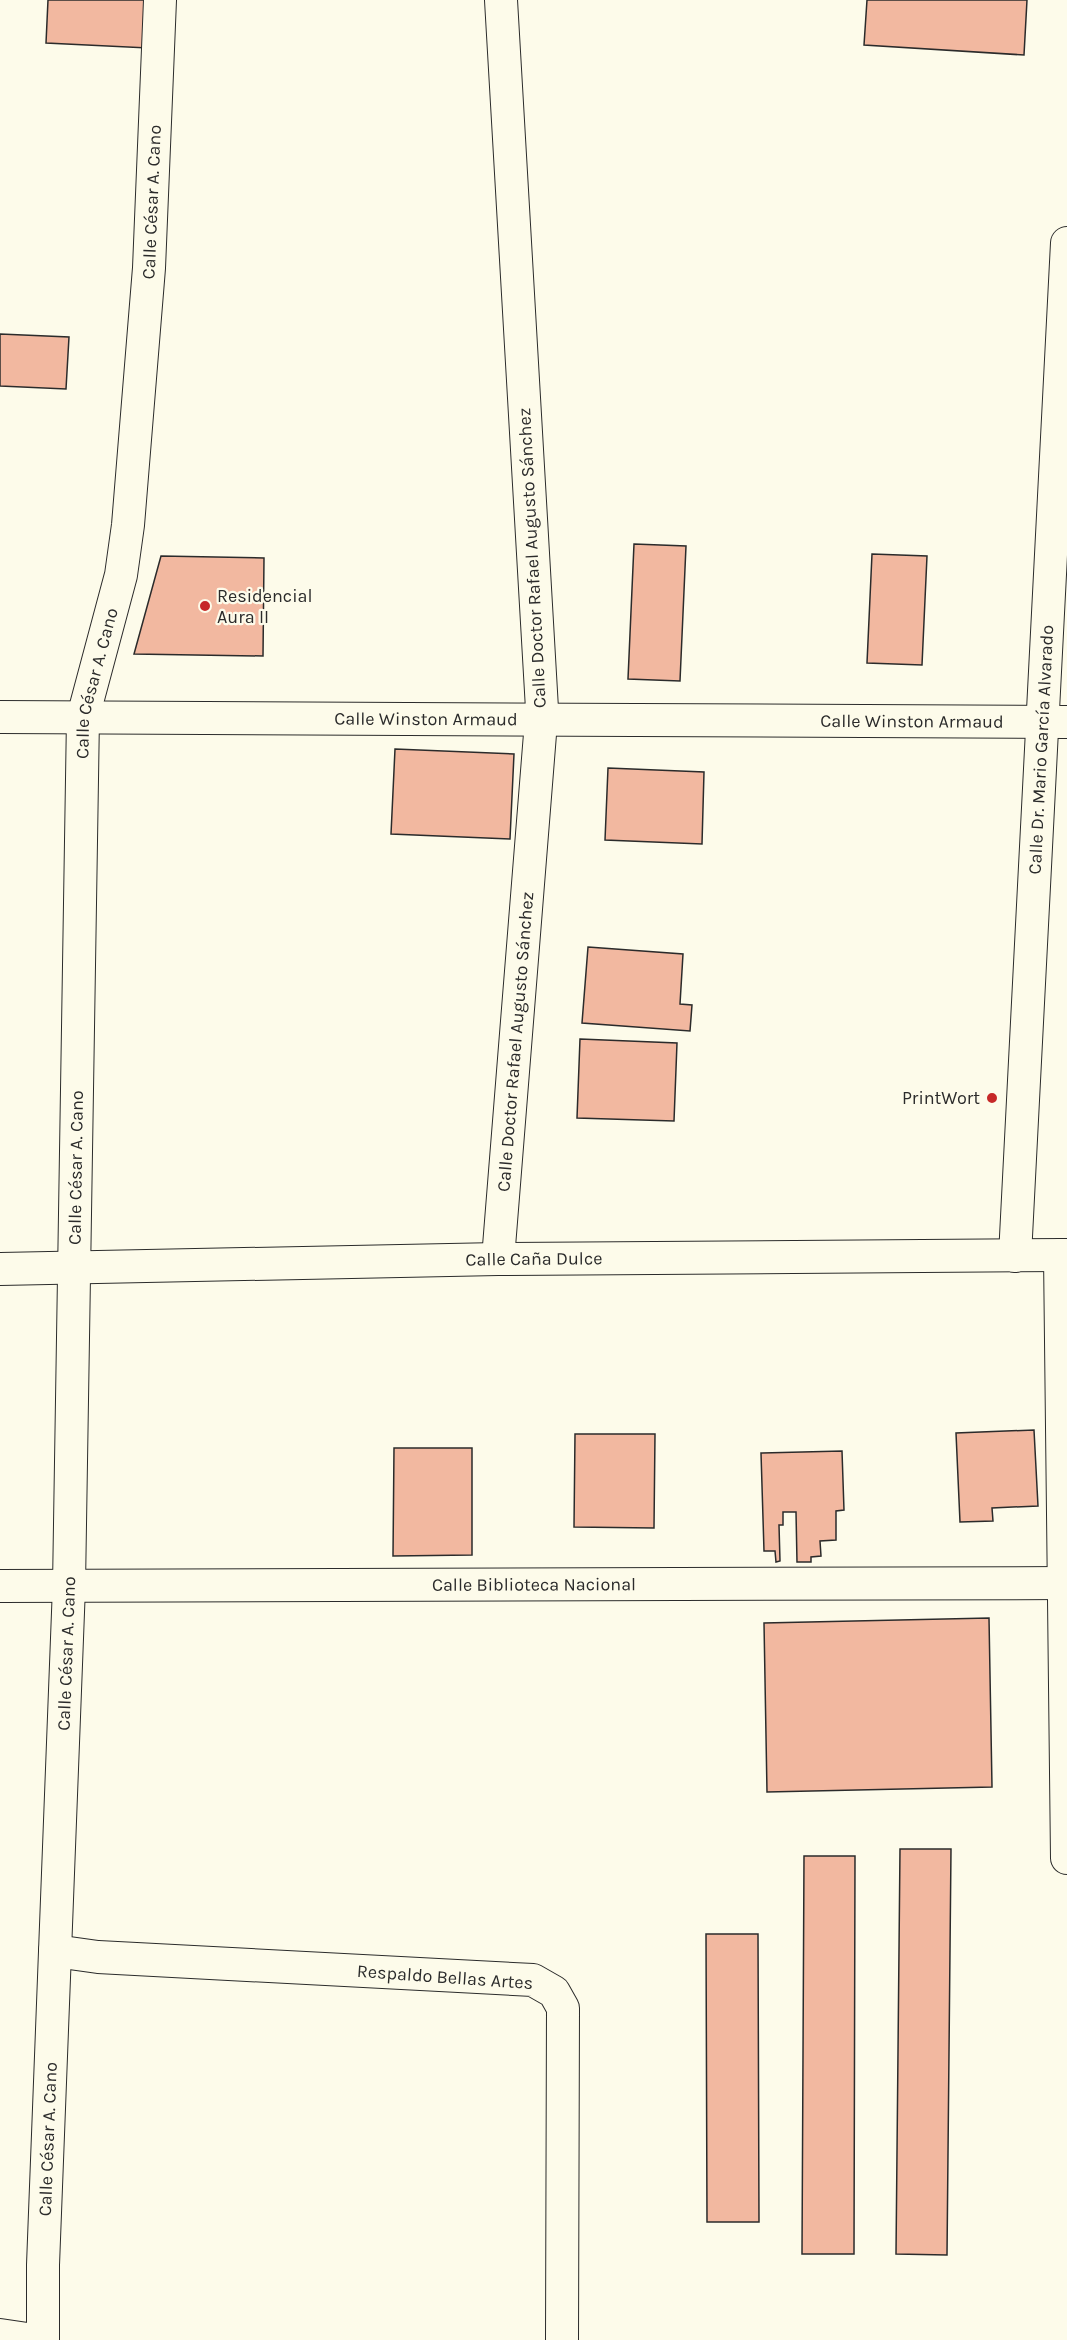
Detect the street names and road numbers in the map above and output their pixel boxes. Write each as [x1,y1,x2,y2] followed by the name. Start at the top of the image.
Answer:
[137,124,166,280] street label: Calle César A. Cano
[513,407,551,709] street label: Calle Doctor Rafael Augusto Sánchez
[71,605,123,759] street label: Calle César A. Cano
[1024,624,1058,875] street label: Calle Dr. Mario García Alvarado
[334,708,518,730] street label: Calle Winston Armaud
[820,710,1004,733] street label: Calle Winston Armaud
[492,891,538,1193] street label: Calle Doctor Rafael Augusto Sánchez
[63,1090,88,1245] street label: Calle César A. Cano
[465,1247,602,1271] street label: Calle Caña Dulce
[432,1573,636,1596] street label: Calle Biblioteca Nacional
[52,1576,80,1731] street label: Calle César A. Cano
[356,1960,534,1994] street label: Respaldo Bellas Artes
[34,2061,62,2217] street label: Calle César A. Cano

